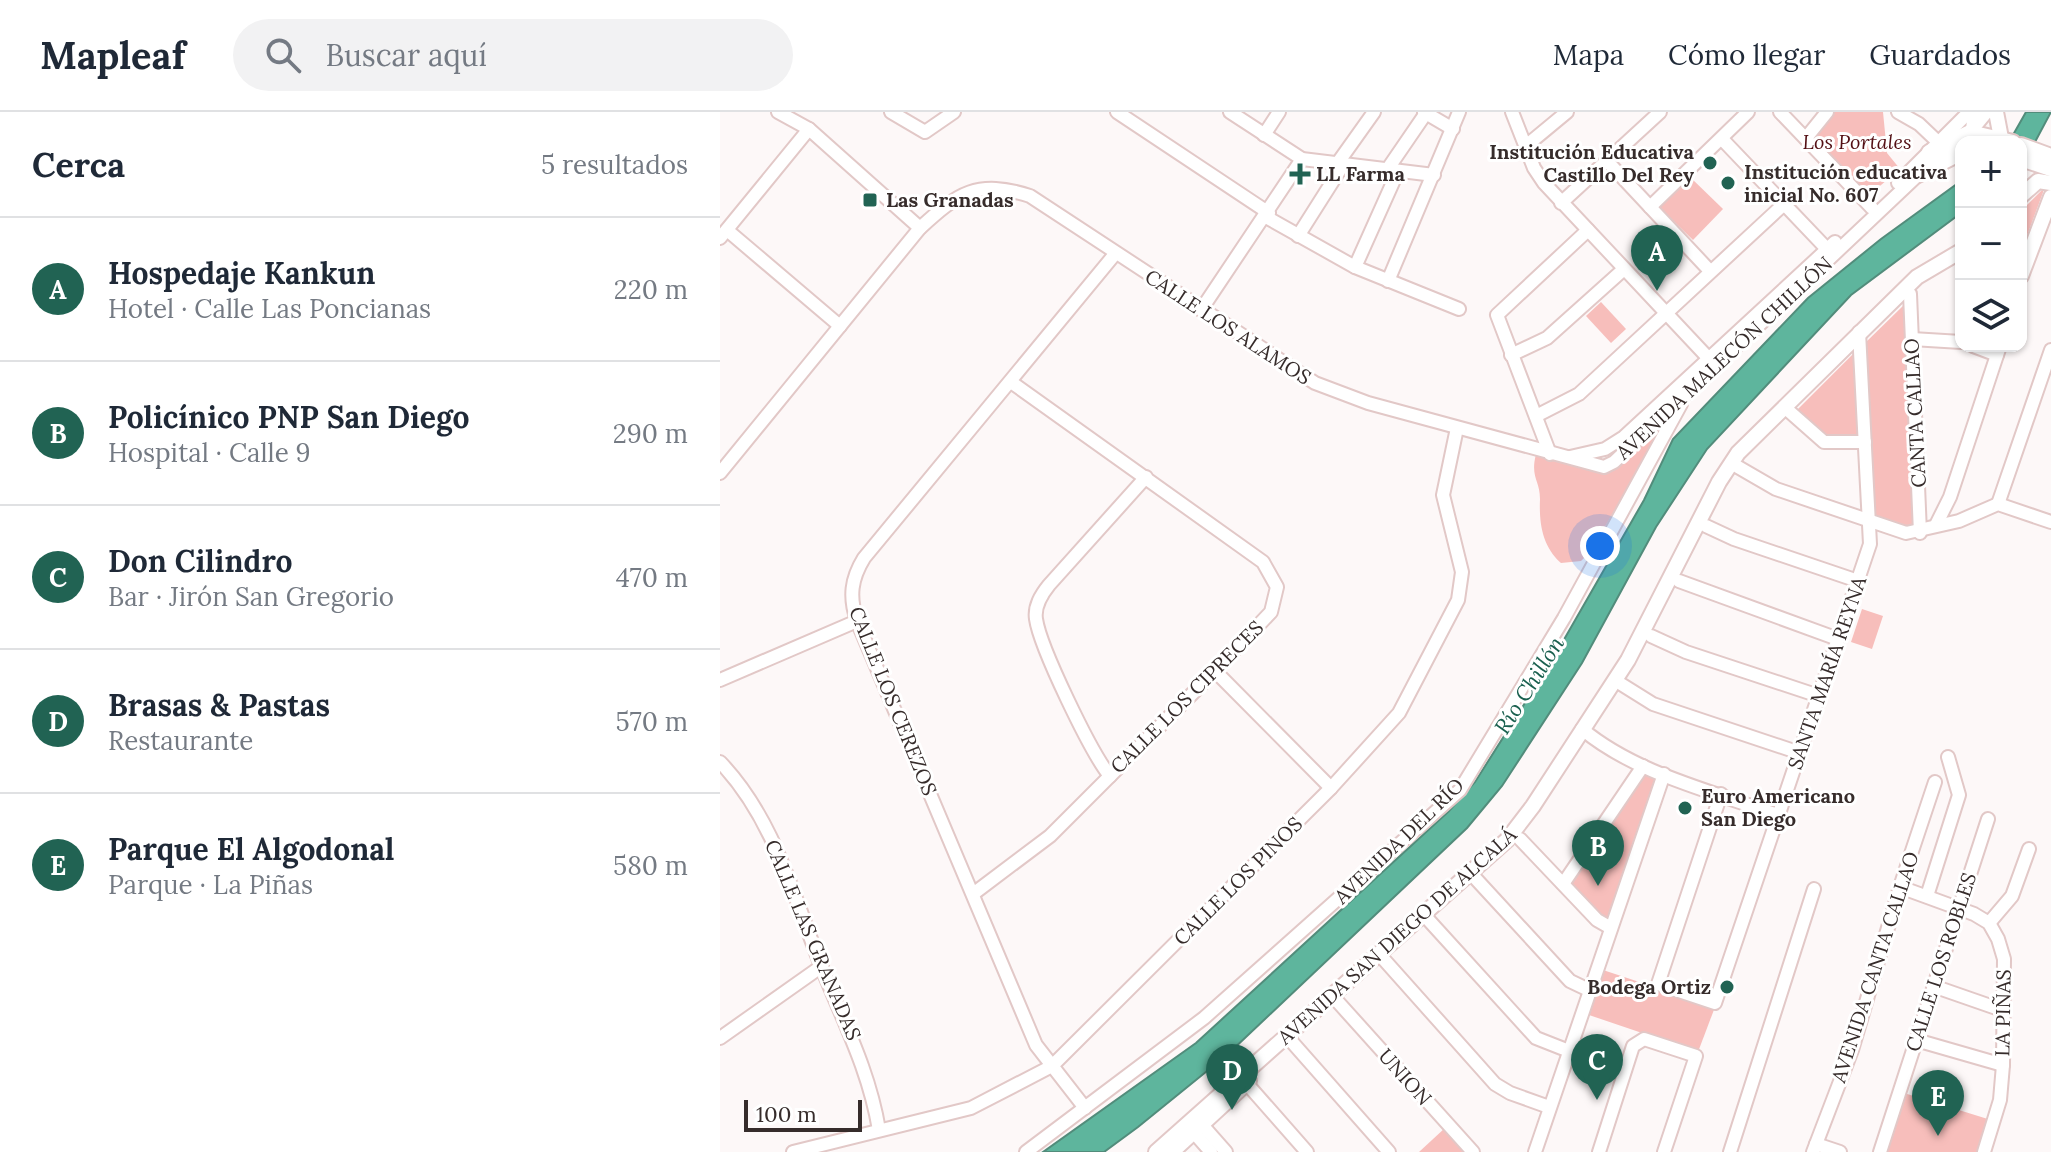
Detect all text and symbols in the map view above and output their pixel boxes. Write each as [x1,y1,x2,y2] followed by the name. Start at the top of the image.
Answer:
[233,19,793,91] search box
[40,31,185,79] text: Mapleaf
[261,33,305,77] icon: search
[325,36,487,74] text: Buscar aquí
[1553,37,1624,73] text: Mapa
[1668,37,1825,73] text: Cómo llegar
[1869,37,2011,73] text: Guardados
[1803,129,1912,154] park label: Los Portales
[1955,136,2027,352] map controls
[1955,136,2027,208] button: +
[1489,139,1695,187] place label: Institución Educativa Castillo Del Rey
[32,143,125,186] text: Cerca
[541,148,688,181] text: 5 resultados
[1701,154,1719,172] marker: Institución Educativa Castillo Del Rey
[1744,159,1948,207] place label: Institución educativa inicial No. 607
[1316,161,1405,186] place label: LL Farma
[1291,165,1309,183] marker: LL Farma
[1719,174,1737,192] marker: Institución educativa inicial No. 607
[886,187,1014,212] place label: Las Granadas
[861,191,879,209] marker: Las Granadas
[1955,208,2027,280] button: −
[1631,225,1683,291] pin: A
[1611,252,1837,464] street label: AVENIDA MALECÓN CHILLÓN
[108,254,375,292] text: Hospedaje Kankun
[1140,263,1316,390] street label: CALLE LOS ALAMOS
[49,273,67,306] text: A
[614,273,688,306] text: 220 m
[1955,280,2027,352] button: layers
[108,292,431,325] text: Hotel · Calle Las Poncianas
[1898,338,1931,488] street label: CANTA CALLAO
[108,398,469,436] text: Policínico PNP San Diego
[49,417,67,450] text: B
[613,417,688,450] text: 290 m
[108,436,311,469] text: Hospital · Calle 9
[1580,526,1620,566] your location
[108,542,293,580] text: Don Cilindro
[49,561,67,594] text: C
[616,561,688,594] text: 470 m
[1782,573,1871,773] street label: SANTA MARÍA REYNA
[108,580,394,613] text: Bar · Jirón San Gregorio
[844,603,943,799] street label: CALLE LOS CEREZOS
[1105,615,1268,778] street label: CALLE LOS CIPRECES
[1488,630,1570,739] water label: Río Chillón
[108,686,330,724] text: Brasas & Pastas
[48,705,68,738] text: D
[616,705,688,738] text: 570 m
[108,724,253,757] text: Restaurante
[1328,772,1469,910] street label: AVENIDA DEL RÍO
[1701,783,1855,831] place label: Euro Americano San Diego
[1676,799,1694,817] marker: Euro Americano San Diego
[1168,811,1307,950] street label: CALLE LOS PINOS
[1572,820,1624,886] pin: B
[1271,821,1522,1050] street label: AVENIDA SAN DIEGO DE ALCALÁ
[108,830,394,868] text: Parque El Algodonal
[760,836,867,1044] street label: CALLE LAS GRANADAS
[1825,848,1924,1086] street label: AVENIDA CANTA CALLAO
[50,849,66,882] text: E
[613,849,688,882] text: 580 m
[108,868,313,901] text: Parque · La Piñas
[1900,869,1981,1054] street label: CALLE LOS ROBLES
[1989,969,2016,1057] street label: LA PIÑAS
[1587,974,1711,999] place label: Bodega Ortiz
[1718,978,1736,996] marker: Bodega Ortiz
[1571,1034,1623,1100] pin: C
[1373,1043,1437,1110] street label: UNION
[1206,1044,1258,1110] pin: D
[1912,1070,1964,1136] pin: E
[744,1096,862,1132] scale bar
[756,1100,817,1128] text: 100 m

